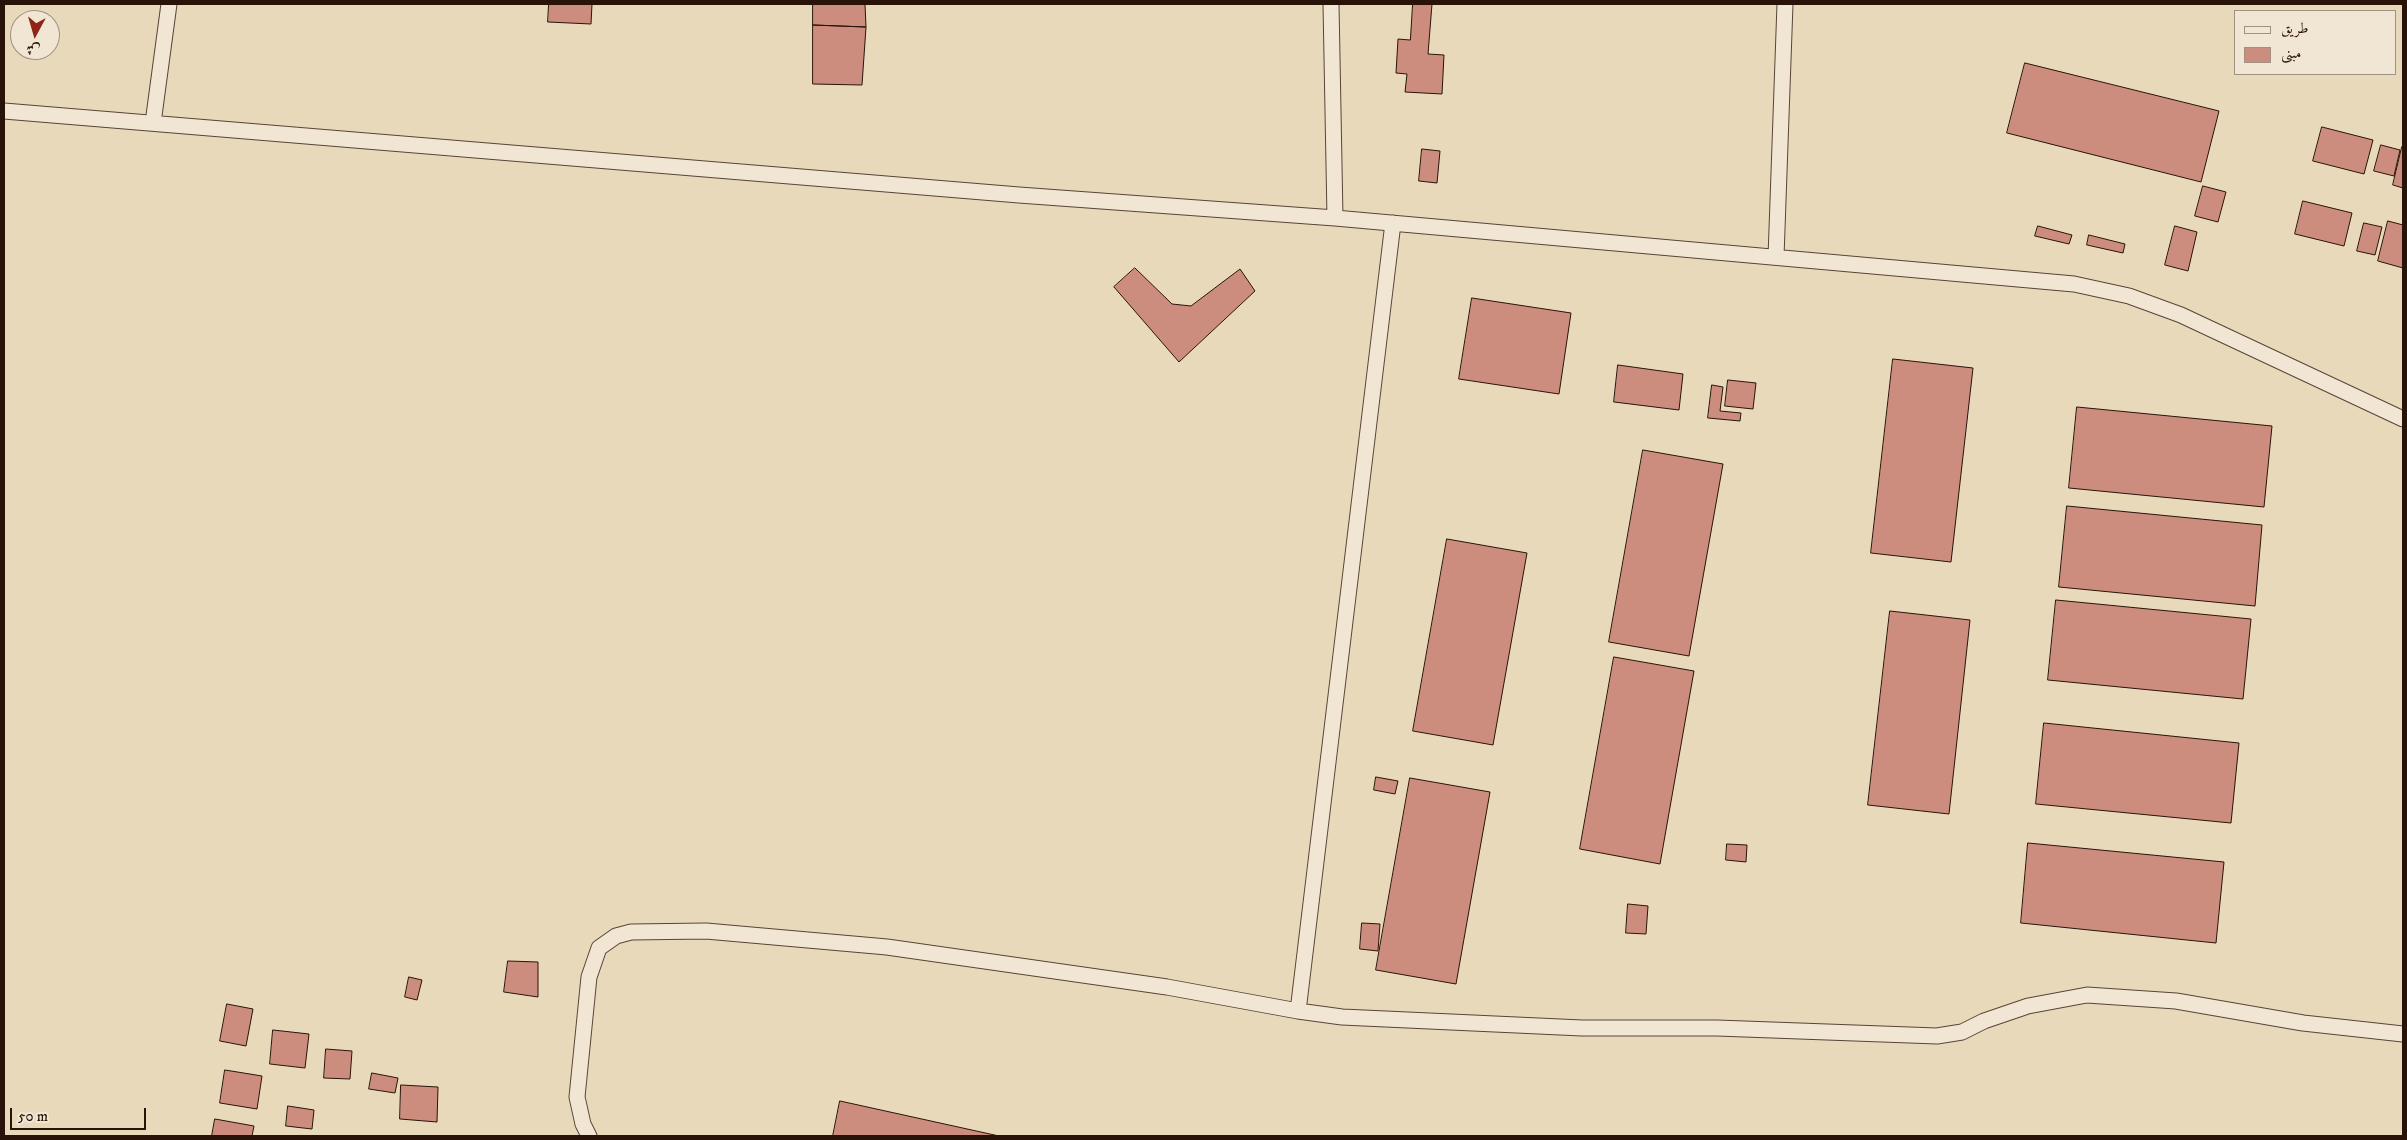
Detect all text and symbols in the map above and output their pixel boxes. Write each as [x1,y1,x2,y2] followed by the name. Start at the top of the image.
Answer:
[10,10,60,60] north arrow
[2234,10,2397,75] legend
[2281,19,2308,38] text: طريق
[26,39,41,59] text: ش
[2281,44,2301,63] text: مبنى
[12,1098,149,1130] scale bar
[18,1107,48,1126] text: 50 m

